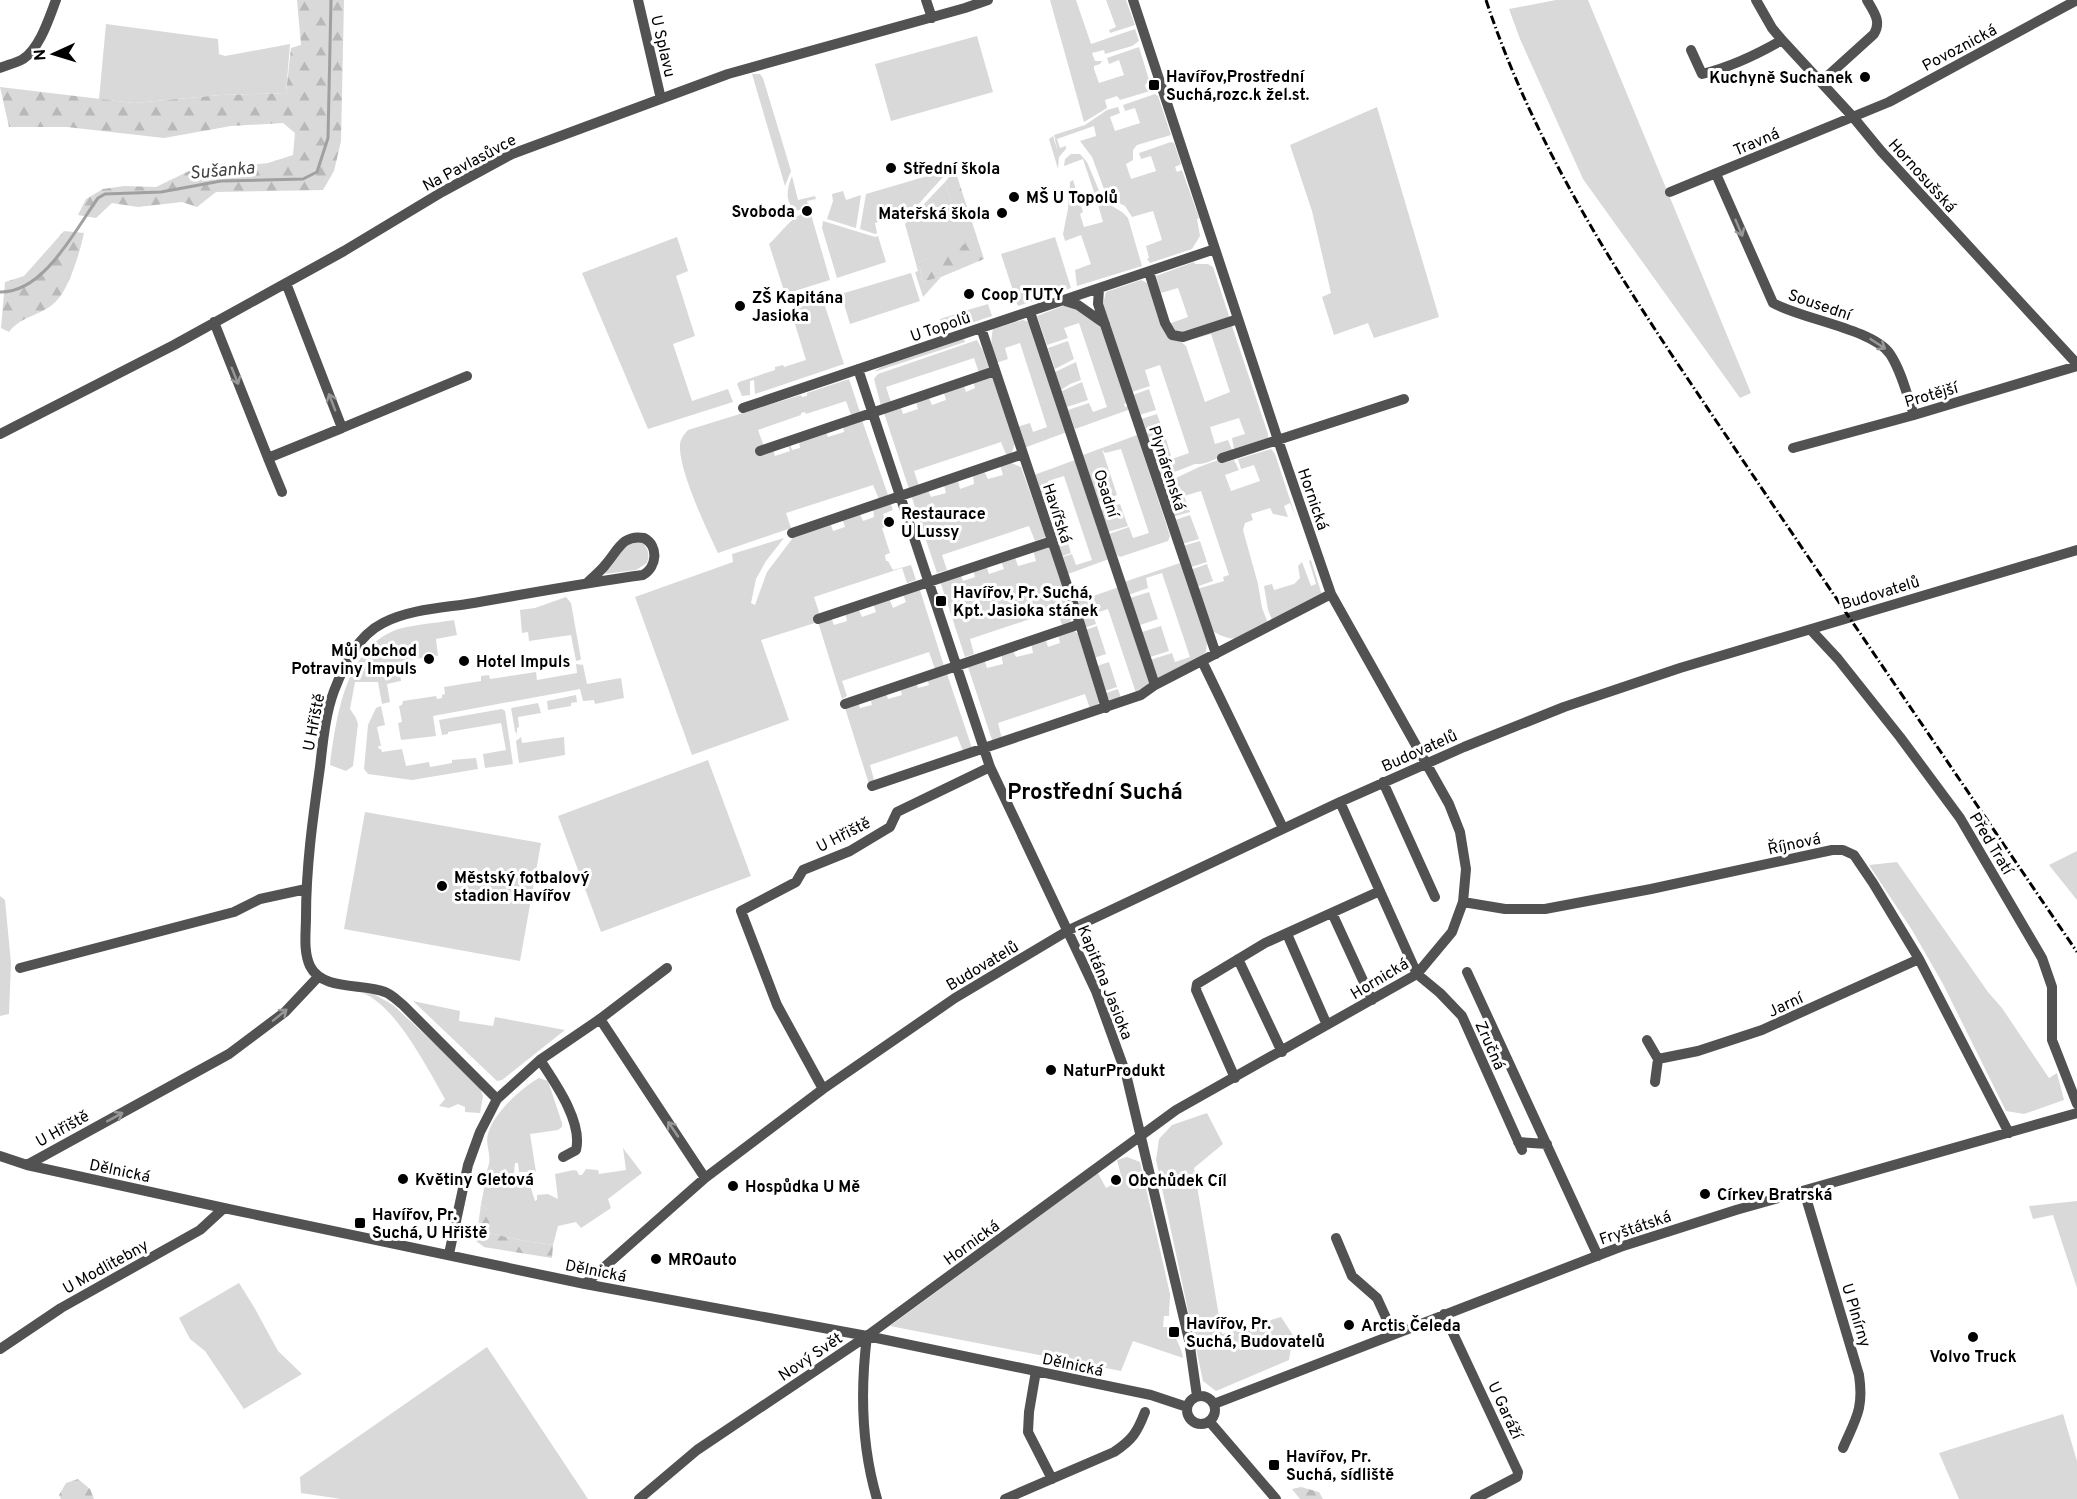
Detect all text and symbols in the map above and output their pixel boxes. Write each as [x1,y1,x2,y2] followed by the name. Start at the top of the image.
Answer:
[645,13,679,79] street label: U Splavu
[1919,21,2001,77] street label: Povoznická
[24,24,84,84] north arrow
[31,48,51,61] text: N
[1166,68,1309,106] place label: Havířov,Prostřední Suchá,rozc.k žel.st.
[1709,69,1853,89] place label: Kuchyně Suchanek
[1858,70,1872,84] marker: Kuchyně Suchanek
[1147,78,1161,92] marker: Havířov,Prostřední Suchá,rozc.k žel.st.
[1731,124,1783,161] street label: Travná
[420,131,520,197] street label: Na Pavlasůvce
[1883,135,1960,217] street label: Hornosušská
[189,157,256,186] water label: Sušanka
[903,160,1000,180] place label: Střední škola
[884,161,898,175] marker: Střední škola
[1026,187,1118,209] place label: MŠ U Topolů
[1007,190,1021,204] marker: MŠ U Topolů
[731,203,795,223] place label: Svoboda
[800,204,814,218] marker: Svoboda
[878,205,990,225] place label: Mateřská škola
[995,206,1009,220] marker: Mateřská škola
[1734,219,1745,237] one-way arrow
[981,286,1064,306] place label: Coop TUTY
[1785,286,1855,327] street label: Sousední
[752,287,843,327] place label: ZŠ Kapitána Jasioka
[962,287,976,301] marker: Coop TUTY
[733,299,747,313] marker: ZŠ Kapitána Jasioka
[908,308,973,347] street label: U Topolů
[1869,337,1886,350] one-way arrow
[231,366,242,385] one-way arrow
[1902,378,1963,413] street label: Protější
[326,394,337,412] one-way arrow
[1143,424,1189,514] street label: Plynárenská
[1292,466,1332,533] street label: Hornická
[1088,467,1123,522] street label: Osadní
[1037,481,1075,546] street label: Havířská
[901,505,986,543] place label: Restaurace U Lussy
[882,515,896,529] marker: Restaurace U Lussy
[1839,573,1922,615] street label: Budovatelů
[953,584,1099,622] place label: Havířov, Pr. Suchá, Kpt. Jasioka stánek
[934,594,948,608] marker: Havířov, Pr. Suchá, Kpt. Jasioka stánek
[291,641,417,680] place label: Můj obchod Potraviny Impuls
[422,652,436,666] marker: Můj obchod Potraviny Impuls
[476,653,570,673] place label: Hotel Impuls
[457,654,471,668] marker: Hotel Impuls
[300,692,330,753] street label: U Hřiště
[1379,726,1461,777] street label: Budovatelů
[1007,780,1183,807] district label: Prostřední Suchá
[1964,809,2018,880] street label: Před Tratí
[813,814,874,858] street label: U Hřiště
[1766,828,1823,860] street label: Říjnová
[454,869,589,907] place label: Městský fotbalový stadion Havířov
[435,879,449,893] marker: Městský fotbalový stadion Havířov
[1072,922,1136,1043] street label: Kapitána Jasioka
[943,937,1023,996] street label: Budovatelů
[1347,955,1413,1005] street label: Hornická
[1765,988,1808,1023] street label: Jarní
[272,1009,288,1022] one-way arrow
[1470,1018,1509,1073] street label: Zručná
[1063,1062,1165,1082] place label: NaturProdukt
[1044,1063,1058,1077] marker: NaturProdukt
[33,1107,93,1153] street label: U Hřiště
[106,1111,123,1123] one-way arrow
[666,1121,679,1138] one-way arrow
[87,1156,152,1188] street label: Dělnická
[415,1171,534,1191] place label: Květiny Gletová
[1128,1171,1227,1192] place label: Obchůdek Cíl
[396,1172,410,1186] marker: Květiny Gletová
[1109,1173,1123,1187] marker: Obchůdek Cíl
[745,1177,860,1198] place label: Hospůdka U Mě
[726,1179,740,1193] marker: Hospůdka U Mě
[1717,1186,1833,1206] place label: Církev Bratrská
[1698,1187,1712,1201] marker: Církev Bratrská
[372,1206,487,1244] place label: Havířov, Pr. Suchá, U Hřiště
[1597,1207,1674,1251] street label: Fryštátská
[353,1216,367,1230] marker: Havířov, Pr. Suchá, U Hřiště
[940,1217,1004,1271] street label: Hornická
[60,1236,152,1300] street label: U Modlitebny
[668,1251,737,1271] place label: MROauto
[649,1252,663,1266] marker: MROauto
[563,1256,628,1288] street label: Dělnická
[1836,1281,1874,1350] street label: U Plnírny
[1186,1315,1325,1353] place label: Havířov, Pr. Suchá, Budovatelů
[1361,1315,1461,1337] place label: Arctis Čeleda
[1342,1318,1356,1332] marker: Arctis Čeleda
[1167,1325,1181,1339] marker: Havířov, Pr. Suchá, Budovatelů
[775,1329,847,1386] street label: Nový Svět
[1966,1330,1980,1344] marker: Volvo Truck
[1929,1348,2017,1368] place label: Volvo Truck
[1040,1350,1105,1382] street label: Dělnická
[1482,1379,1527,1445] street label: U Garáží
[1286,1448,1394,1486] place label: Havířov, Pr. Suchá, sídliště
[1267,1458,1281,1472] marker: Havířov, Pr. Suchá, sídliště

